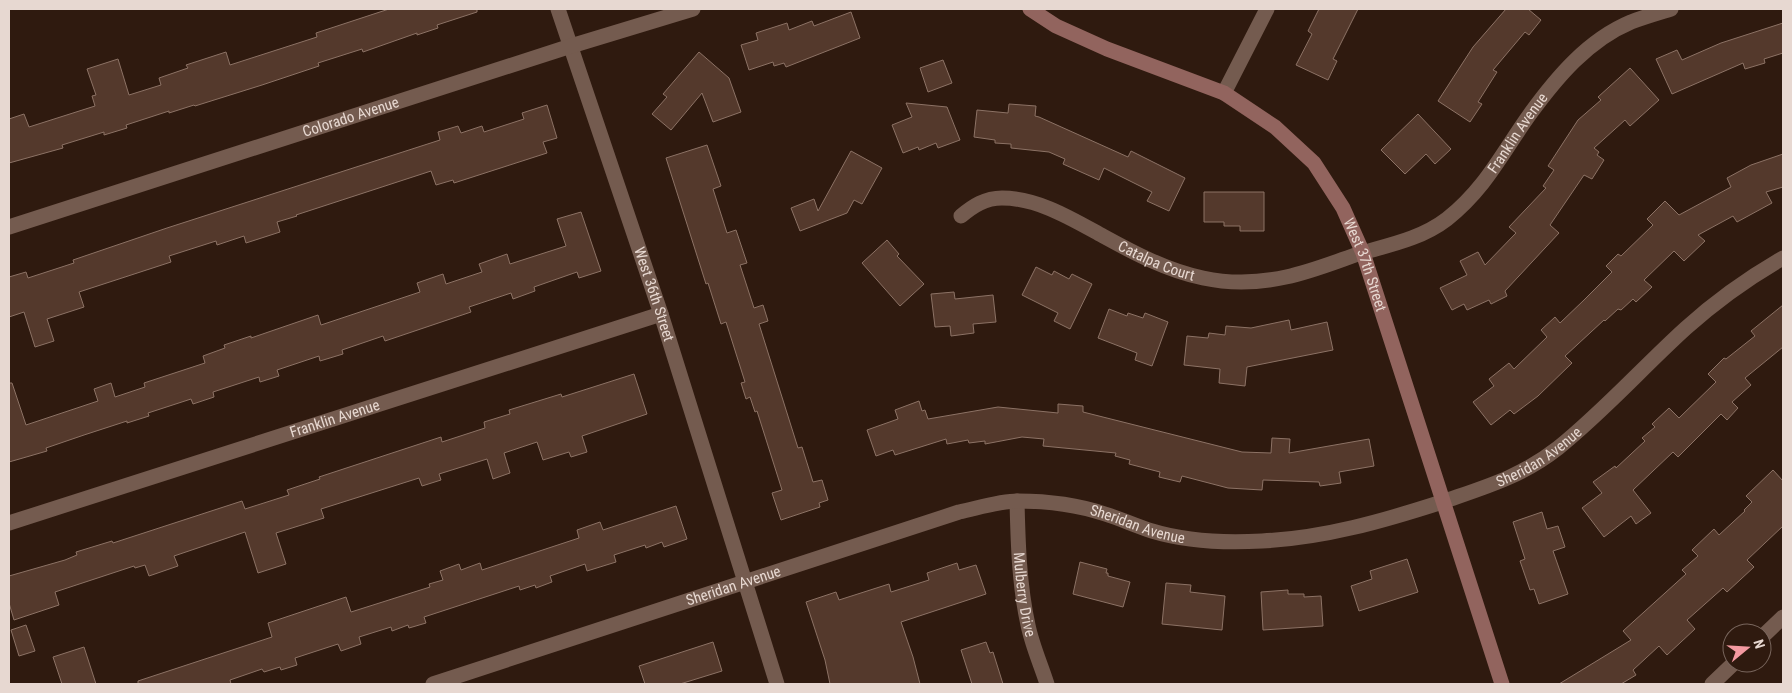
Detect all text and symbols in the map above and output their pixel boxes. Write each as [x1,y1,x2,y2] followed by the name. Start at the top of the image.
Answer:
[1484,89,1552,177] street label: Franklin Avenue
[300,93,401,141] street label: Colorado Avenue
[1340,215,1390,314] street label: West 37th Street
[1115,237,1197,285] street label: Catalpa Court
[630,245,678,344] street label: West 36th Street
[287,396,382,441] street label: Franklin Avenue
[1493,423,1585,491] street label: Sheridan Avenue
[1088,501,1186,547] street label: Sheridan Avenue
[1010,552,1040,639] street label: Mulberry Drive
[684,562,783,610] street label: Sheridan Avenue
[1722,623,1772,673] north arrow
[1750,637,1768,651] text: N

